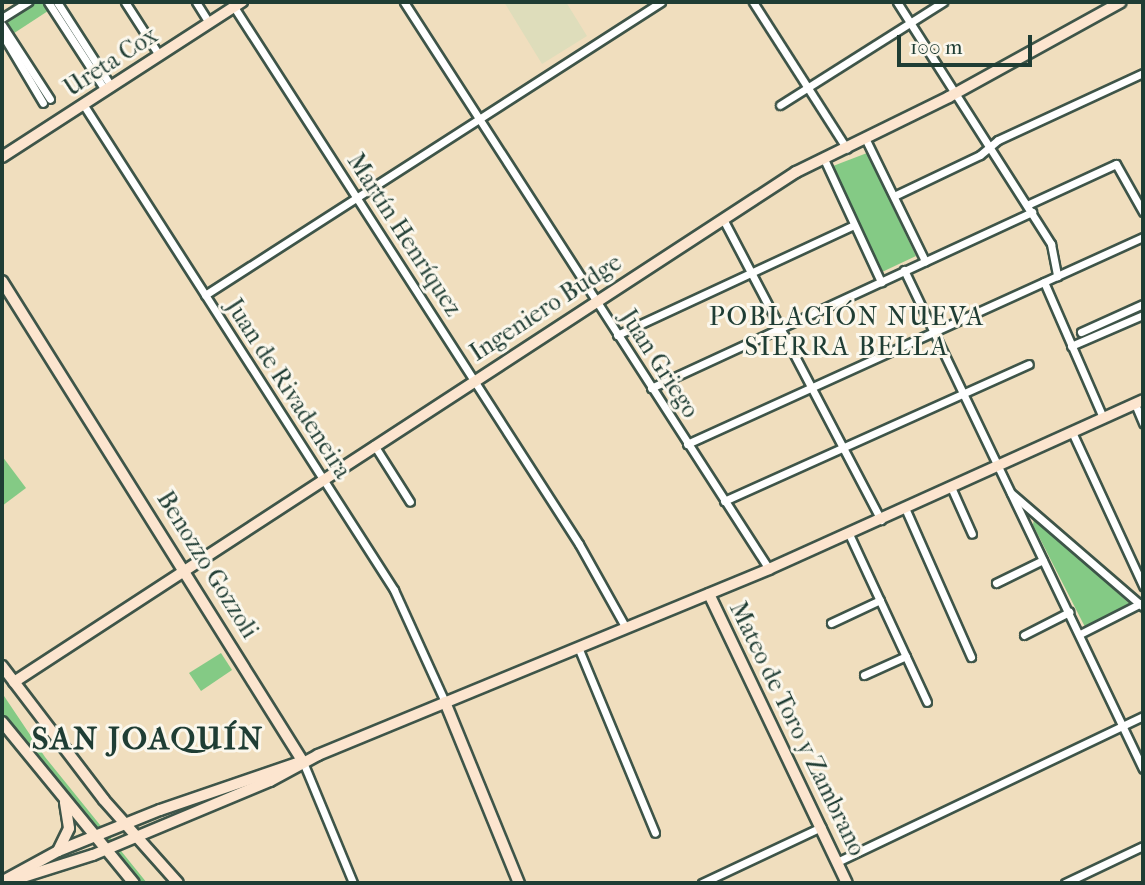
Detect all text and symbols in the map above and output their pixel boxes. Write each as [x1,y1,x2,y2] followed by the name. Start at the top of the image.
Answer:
[59,21,163,103] street label: Ureta Cox
[900,21,1035,65] scale bar
[910,35,963,59] text: 100 m
[341,148,467,322] street label: Martín Henríquez
[465,248,627,368] street label: Ingeniero Budge
[219,294,357,484] street label: Juan de Rivadeneira
[711,301,983,362] district label: POBLACIÓN NUEVA SIERRA BELLA
[613,304,705,424] street label: Juan Griego
[150,486,264,644] street label: Benozzo Gozzoli
[723,597,871,861] street label: Mateo de Toro y Zambrano
[33,720,263,758] district label: SAN JOAQUÍN

